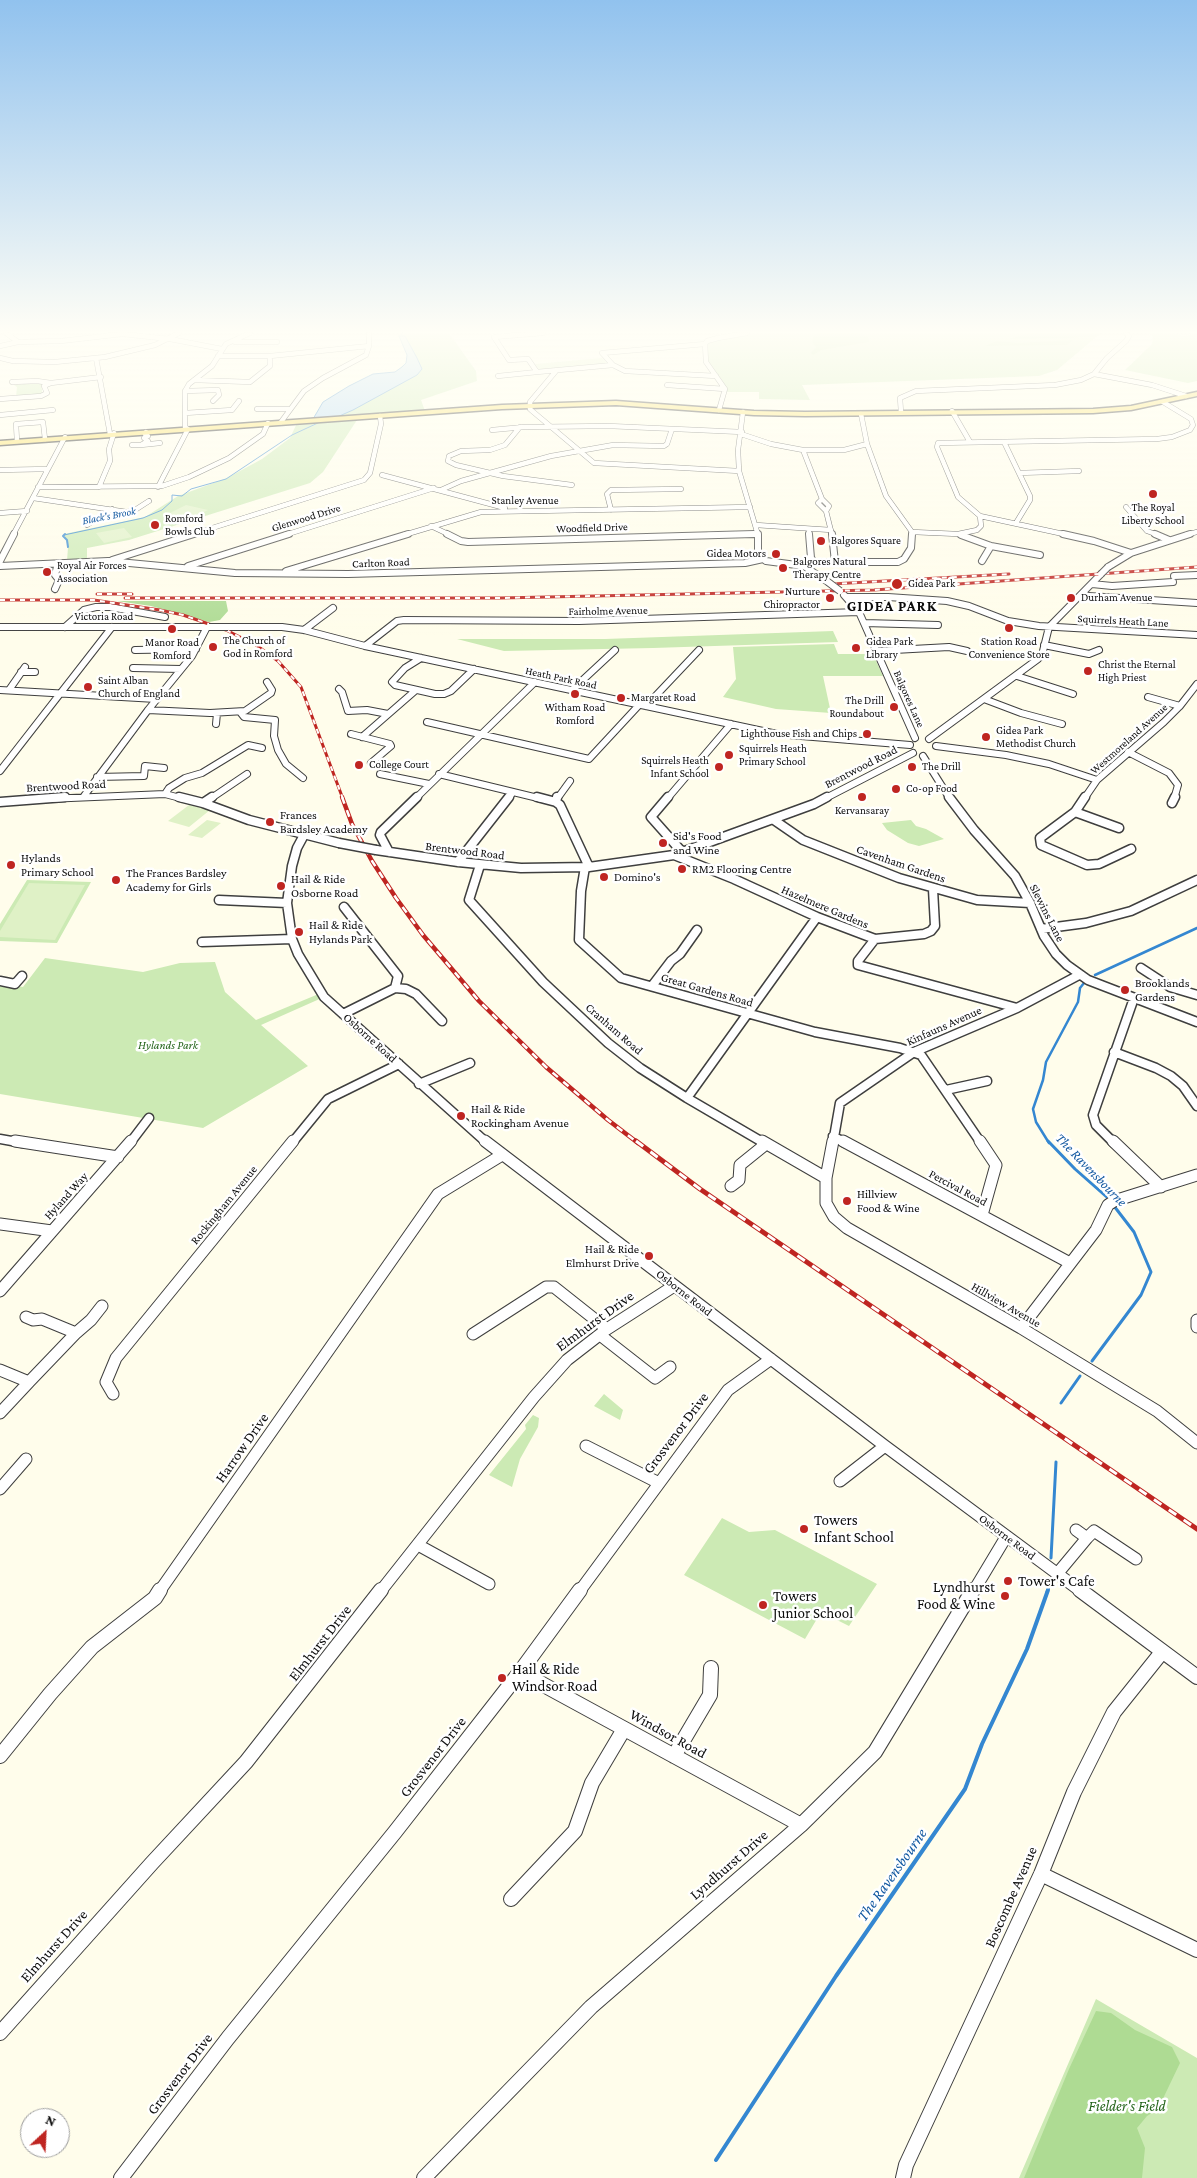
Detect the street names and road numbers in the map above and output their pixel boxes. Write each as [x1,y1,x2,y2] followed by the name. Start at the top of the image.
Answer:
[492,494,558,508] street label: Stanley Avenue
[270,501,342,535] street label: Glenwood Drive
[556,520,628,536] street label: Woodfield Drive
[352,555,410,571] street label: Carlton Road
[568,604,648,618] street label: Fairholme Avenue
[75,610,133,624] street label: Victoria Road
[1077,612,1169,630] street label: Squirrels Heath Lane
[524,664,598,692] street label: Heath Park Road
[891,668,927,730] street label: Balgores Lane
[1088,701,1170,777] street label: Westmoreland Avenue
[822,742,900,792] street label: Brentwood Road
[26,777,106,795] street label: Brentwood Road
[425,839,505,863] street label: Brentwood Road
[854,842,948,886] street label: Cavenham Gardens
[779,882,871,932] street label: Hazelmere Gardens
[1026,882,1068,944] street label: Slewins Lane
[659,970,755,1010] street label: Great Gardens Road
[582,1000,646,1058] street label: Cranham Road
[904,1003,984,1049] street label: Kinfauns Avenue
[340,1010,400,1066] street label: Osborne Road
[188,1162,260,1248] street label: Rockingham Avenue
[926,1167,990,1209] street label: Percival Road
[41,1169,91,1223] street label: Hyland Way
[653,1267,715,1319] street label: Osborne Road
[969,1279,1043,1331] street label: Hillview Avenue
[553,1287,637,1355] street label: Elmhurst Drive
[640,1389,712,1477] street label: Grosvenor Drive
[211,1410,273,1486] street label: Harrow Drive
[976,1511,1038,1563] street label: Osborne Road
[285,1601,355,1685] street label: Elmhurst Drive
[626,1705,710,1763] street label: Windsor Road
[396,1713,470,1801] street label: Grosvenor Drive
[686,1826,772,1904] street label: Lyndhurst Drive
[981,1844,1041,1950] street label: Boscombe Avenue
[17,1906,91,1986] street label: Elmhurst Drive
[144,2030,216,2118] street label: Grosvenor Drive

